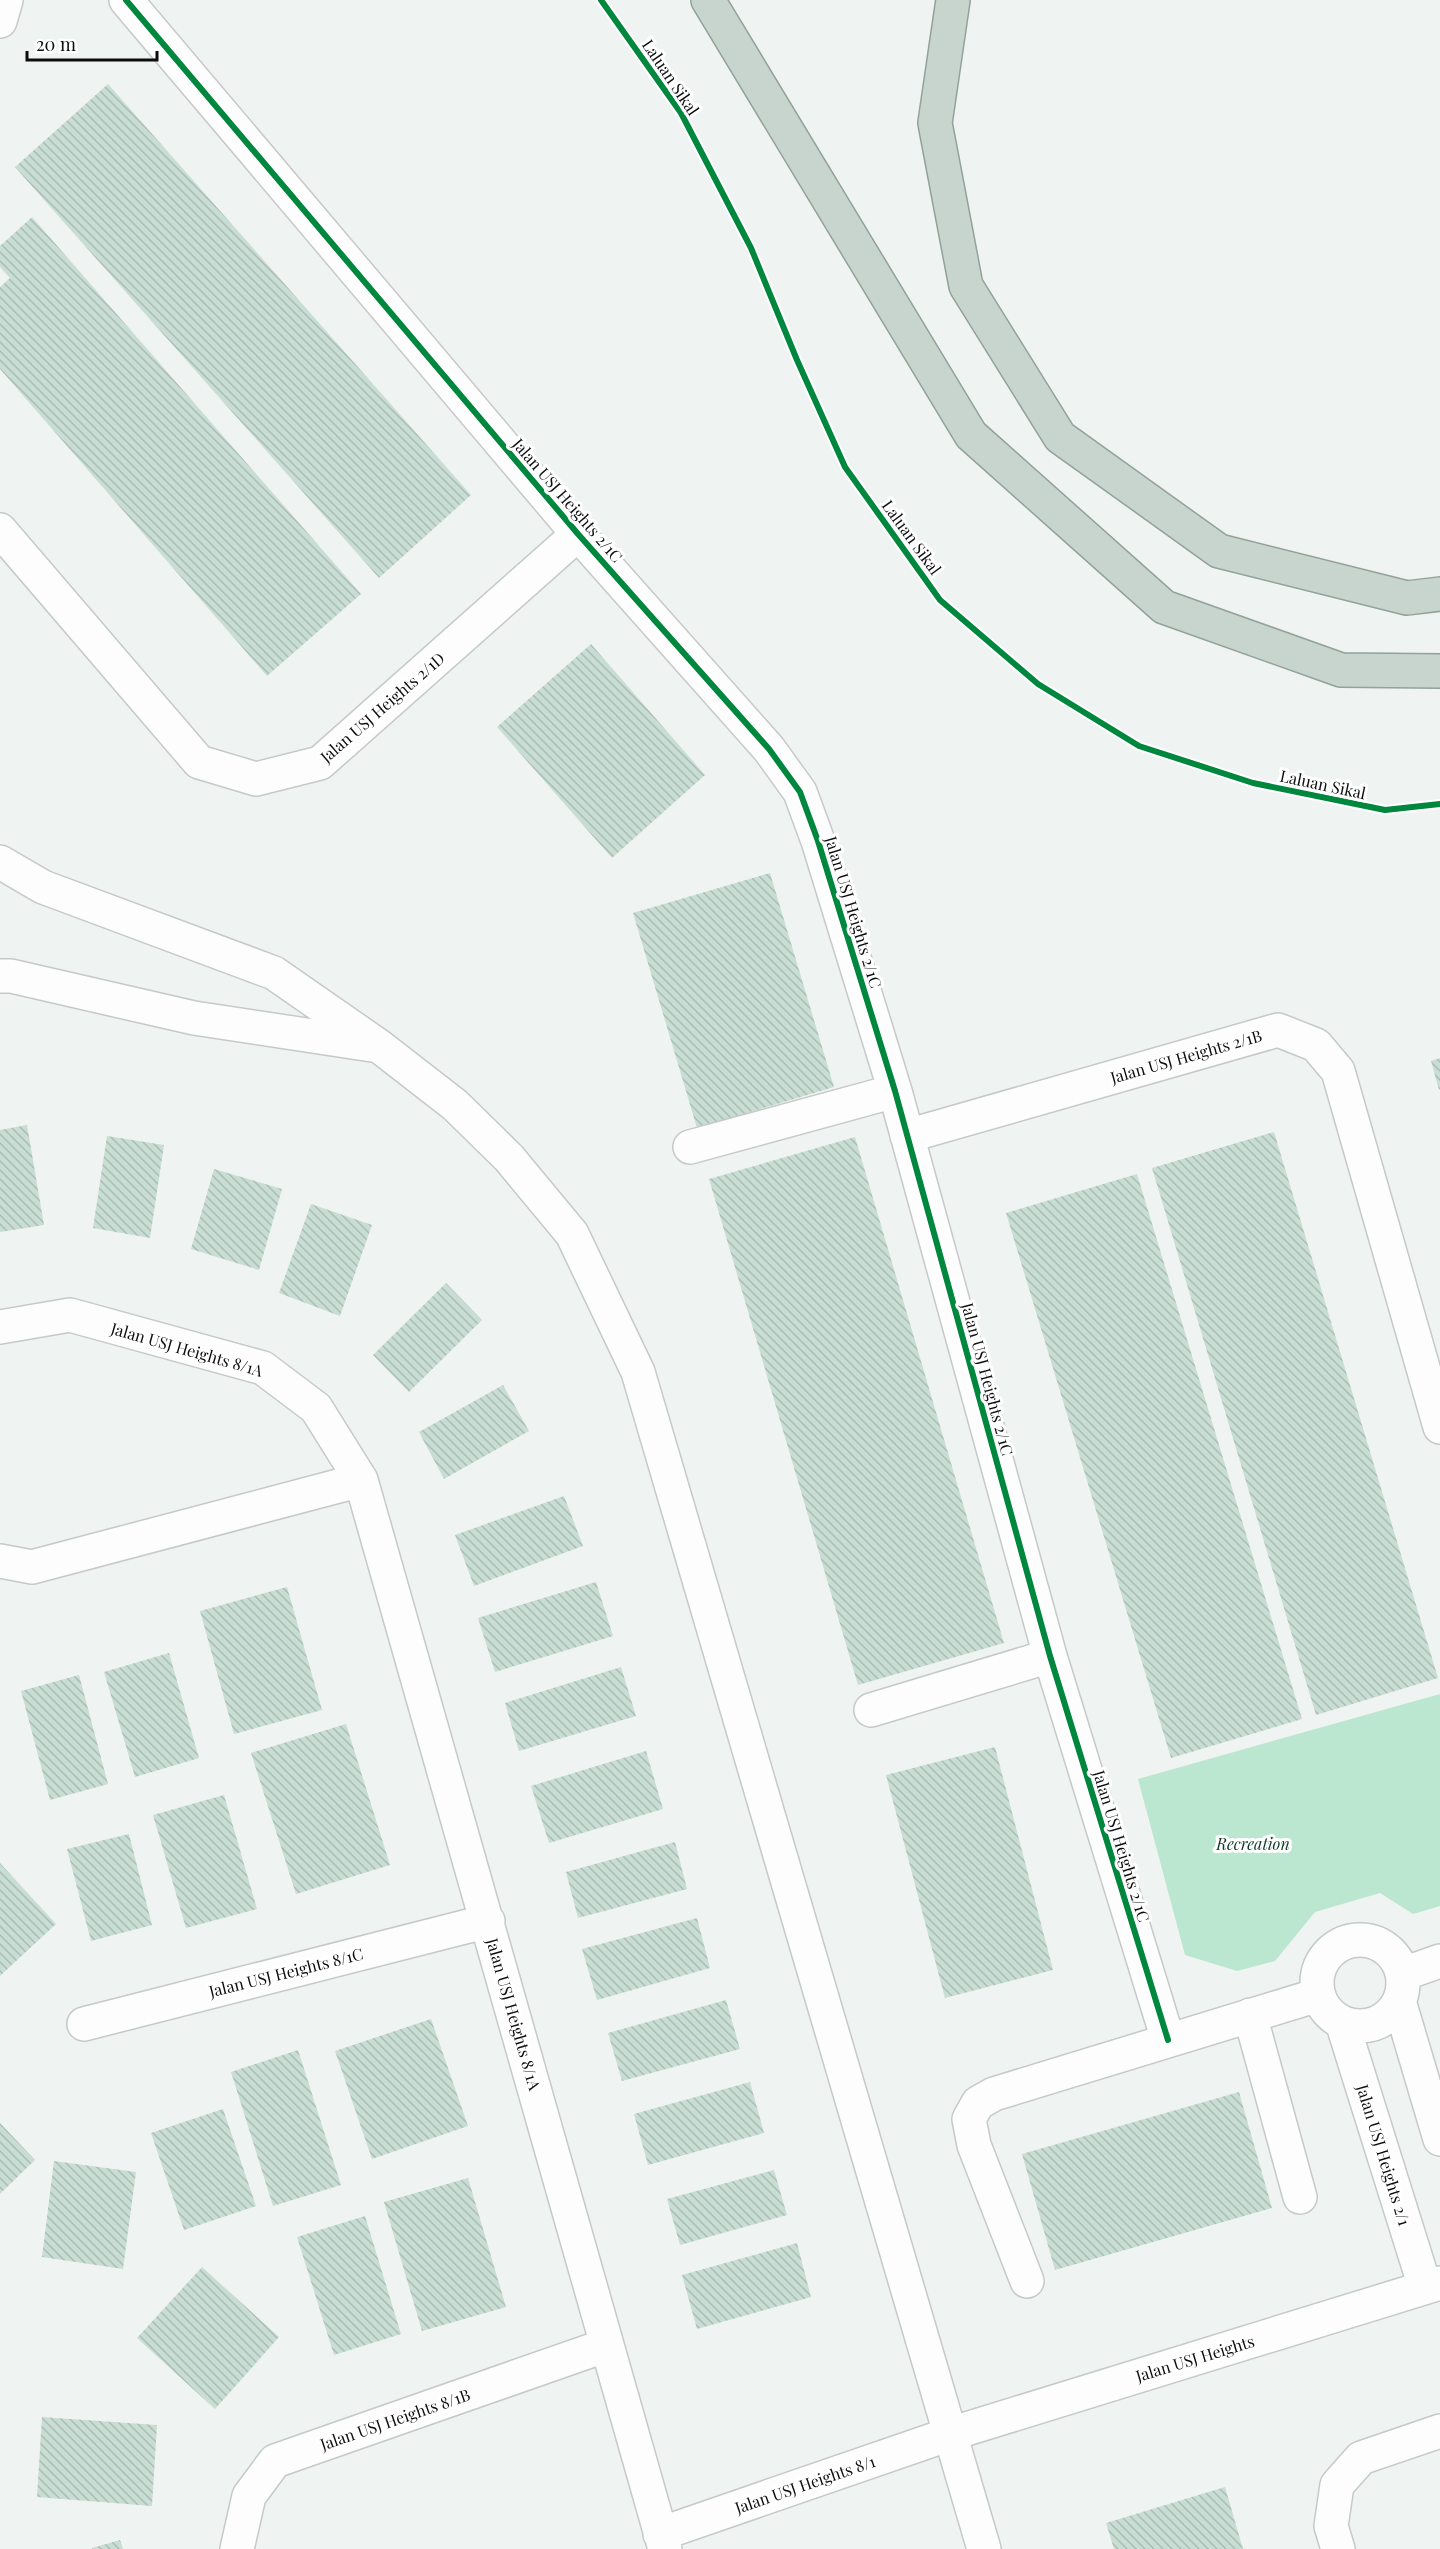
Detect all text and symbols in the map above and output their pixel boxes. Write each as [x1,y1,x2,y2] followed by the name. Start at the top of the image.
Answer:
[27,24,158,62] scale bar
[36,32,76,56] text: 20 m
[638,35,704,119] street label: Laluan Sikal
[508,433,628,566] street label: Jalan USJ Heights 2/1C
[878,496,946,579] street label: Laluan Sikal
[315,647,449,767] street label: Jalan USJ Heights 2/1D
[1278,765,1368,803] street label: Laluan Sikal
[821,833,887,990] street label: Jalan USJ Heights 2/1C
[1107,1024,1264,1088] street label: Jalan USJ Heights 2/1B
[957,1299,1019,1458] street label: Jalan USJ Heights 2/1C
[108,1317,266,1381] street label: Jalan USJ Heights 8/1A
[1089,1767,1155,1924] street label: Jalan USJ Heights 2/1C
[1215,1833,1290,1854] park label: Recreation
[482,1935,546,2093] street label: Jalan USJ Heights 8/1A
[206,1943,365,2002] street label: Jalan USJ Heights 8/1C
[1352,2081,1415,2228] street label: Jalan USJ Heights 2/1
[1132,2330,1257,2386] street label: Jalan USJ Heights
[316,2383,473,2455] street label: Jalan USJ Heights 8/1B
[731,2450,878,2518] street label: Jalan USJ Heights 8/1

